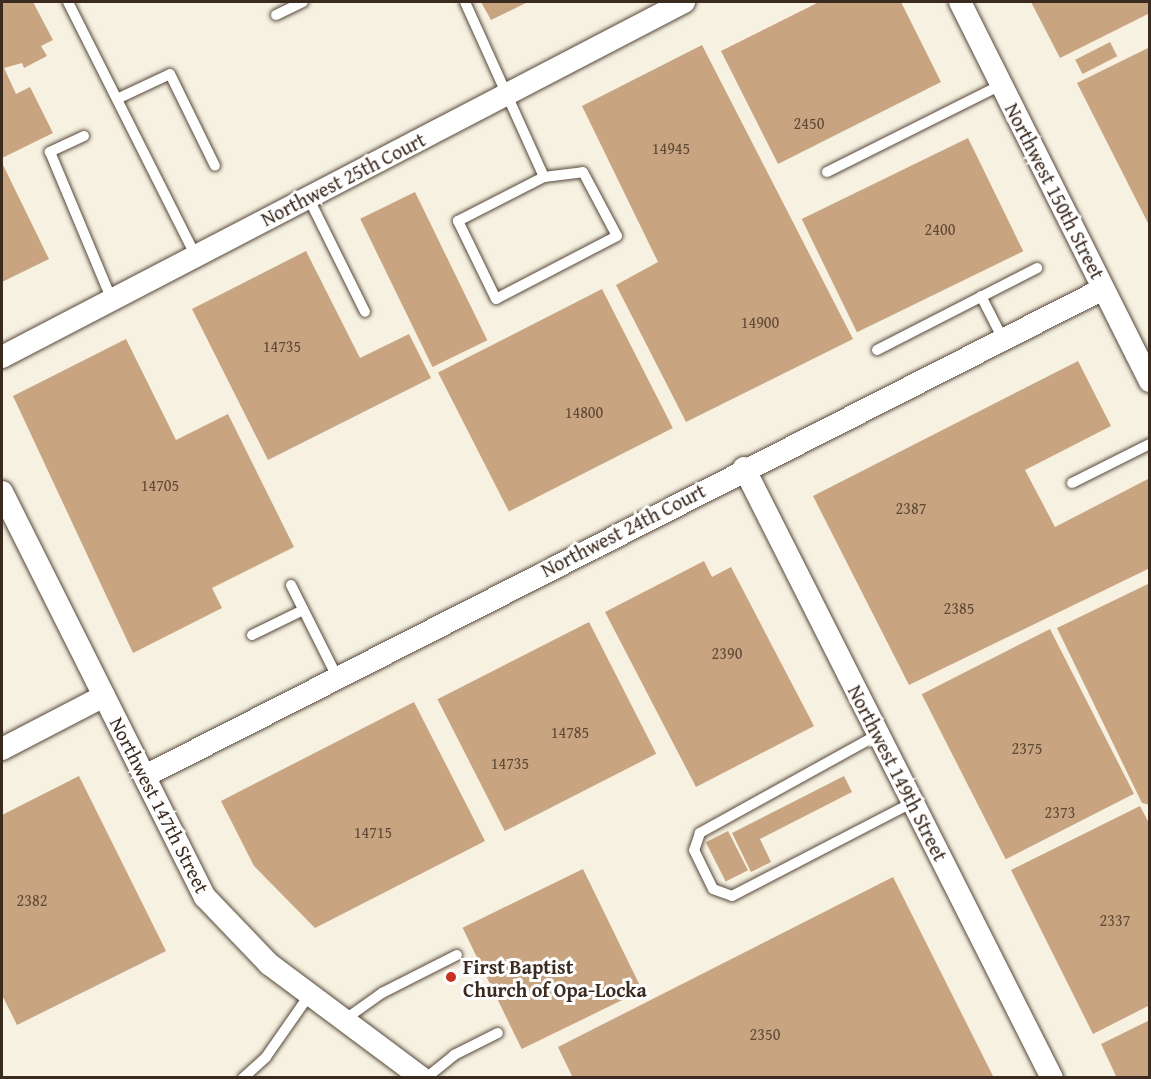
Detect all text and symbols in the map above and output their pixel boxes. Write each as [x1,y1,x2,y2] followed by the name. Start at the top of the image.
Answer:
[1000,99,1110,283] street label: Northwest 150th Street
[794,113,824,133] house number: 2450
[257,127,429,231] street label: Northwest 25th Court
[652,138,690,158] house number: 14945
[925,219,955,239] house number: 2400
[741,312,779,332] house number: 14900
[263,336,301,356] house number: 14735
[565,402,603,422] house number: 14800
[141,475,179,495] house number: 14705
[537,478,709,582] street label: Northwest 24th Court
[896,498,926,518] house number: 2387
[944,598,974,618] house number: 2385
[712,643,742,663] house number: 2390
[843,681,953,865] street label: Northwest 149th Street
[105,713,215,897] street label: Northwest 147th Street
[551,722,589,742] house number: 14785
[1012,738,1042,758] house number: 2375
[491,753,529,773] house number: 14735
[1045,802,1075,822] house number: 2373
[354,822,392,842] house number: 14715
[17,890,47,910] house number: 2382
[1100,910,1130,930] house number: 2337
[463,954,647,1001] place label: First Baptist Church of Opa-Locka
[444,970,458,984] marker: First Baptist Church of Opa-Locka
[750,1024,780,1044] house number: 2350

